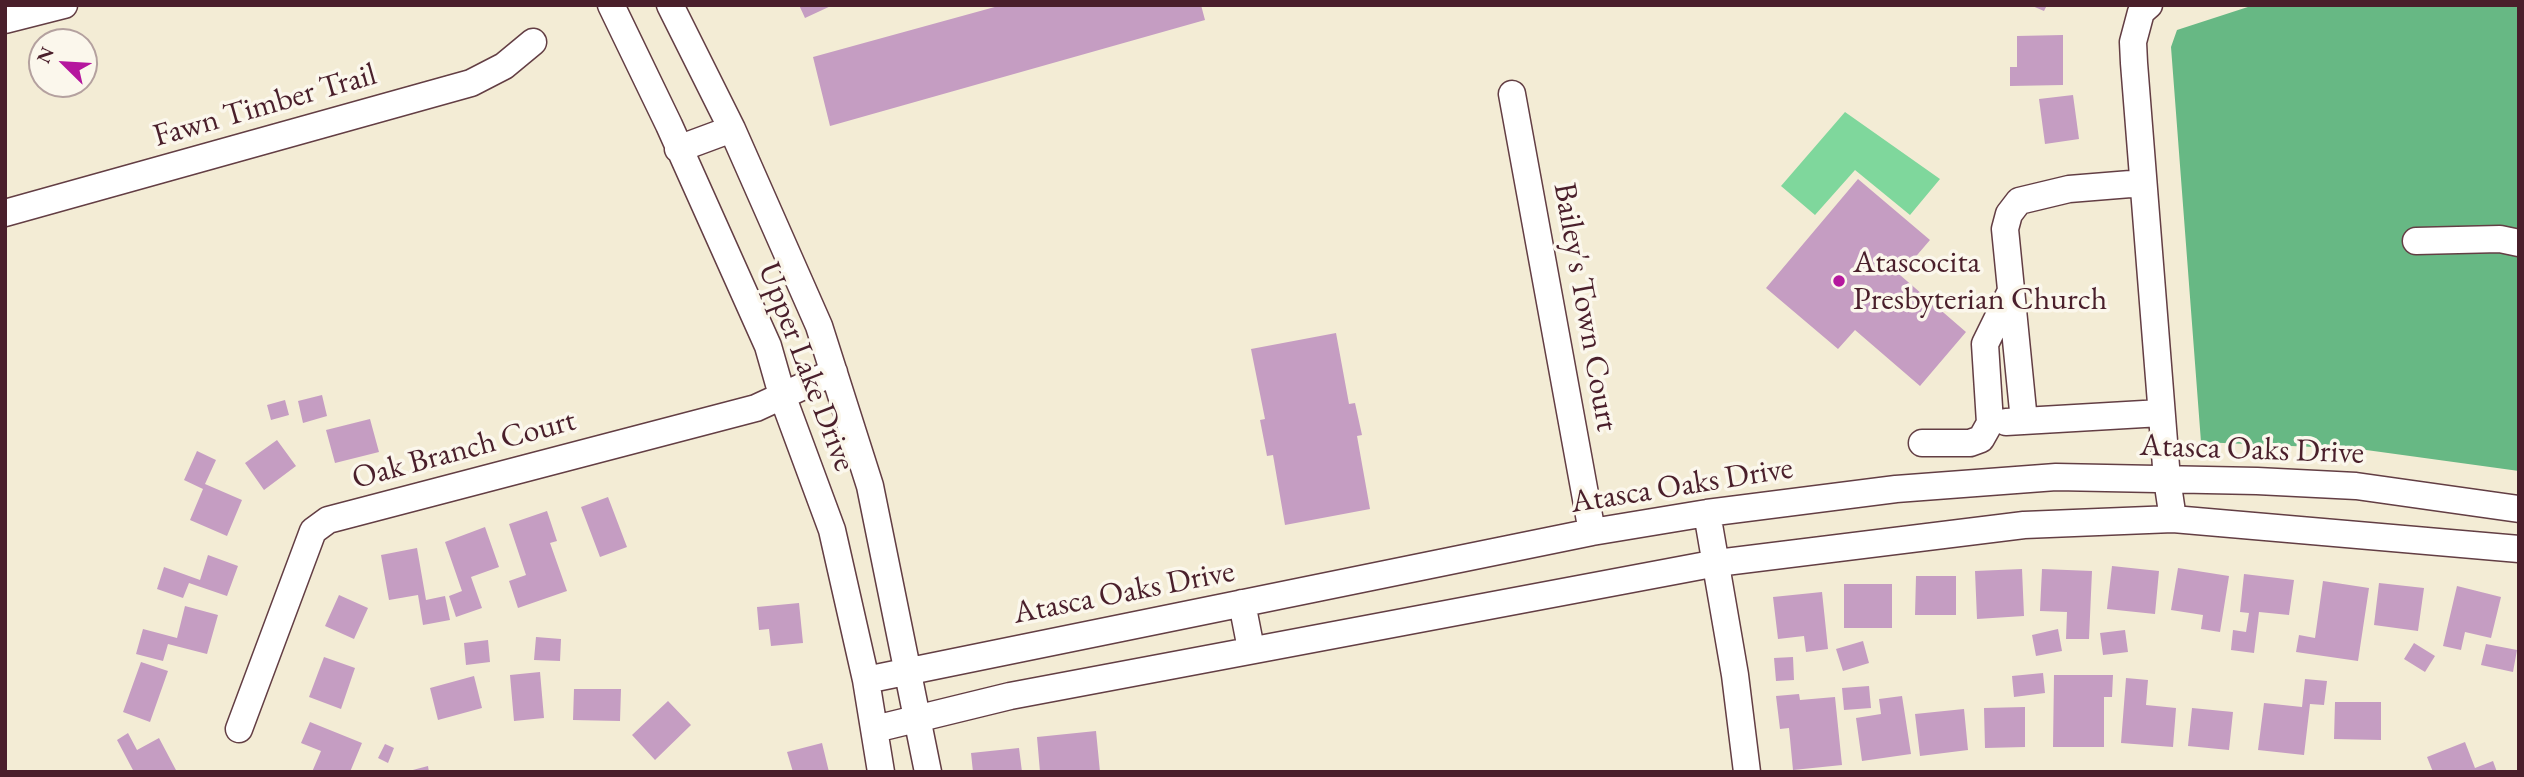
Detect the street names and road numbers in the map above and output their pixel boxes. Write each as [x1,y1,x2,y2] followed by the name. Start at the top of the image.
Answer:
[149,56,381,156] street label: Fawn Timber Trail
[1544,180,1626,434] street label: Bailey's Town Court
[749,257,863,477] street label: Upper Lake Drive
[348,402,580,498] street label: Oak Branch Court
[2139,427,2365,473] street label: Atasca Oaks Drive
[1568,449,1796,523] street label: Atasca Oaks Drive
[1010,553,1238,633] street label: Atasca Oaks Drive

